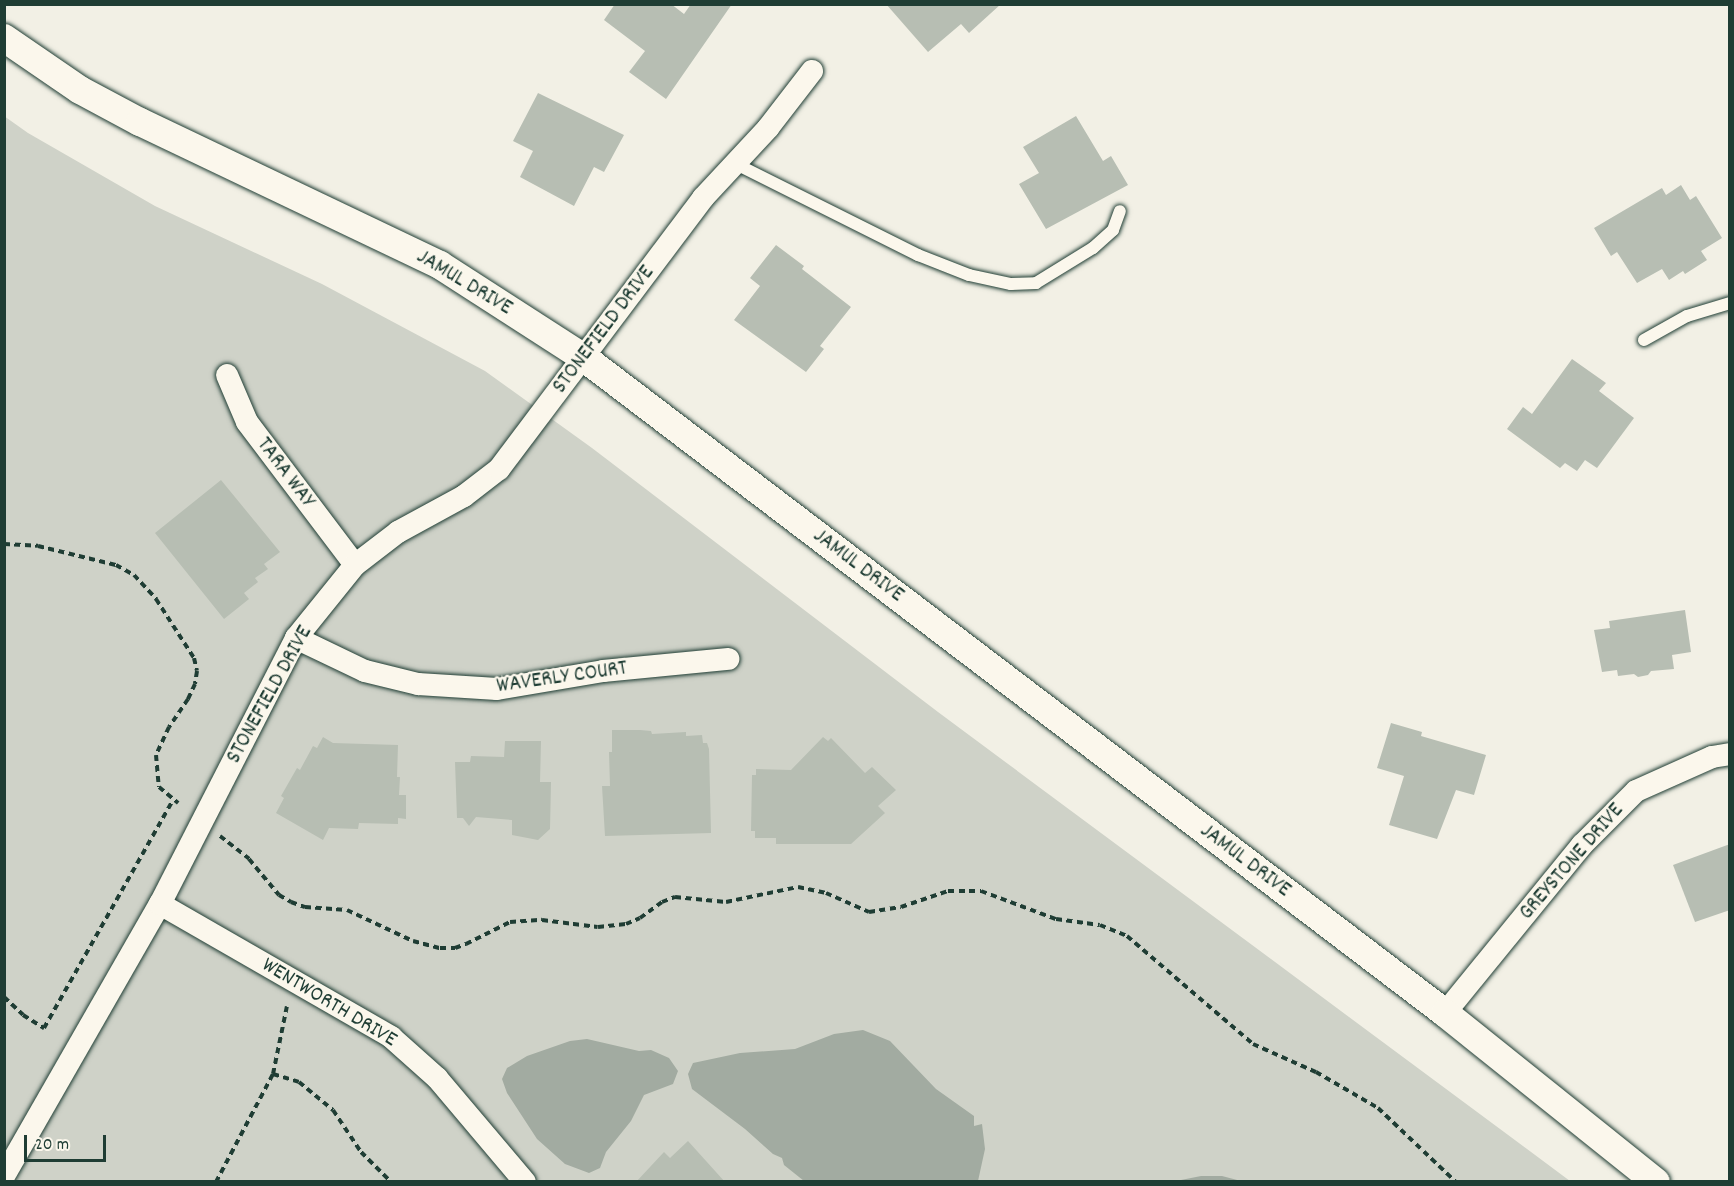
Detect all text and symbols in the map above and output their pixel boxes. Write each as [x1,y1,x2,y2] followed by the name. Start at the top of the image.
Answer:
[411,244,517,322] street label: JAMUL DRIVE
[547,261,661,399] street label: STONEFIELD DRIVE
[250,433,320,513] street label: TARA WAY
[807,523,909,609] street label: JAMUL DRIVE
[221,621,319,769] street label: STONEFIELD DRIVE
[495,656,629,700] street label: WAVERLY COURT
[1514,798,1630,926] street label: GREYSTONE DRIVE
[1194,818,1296,904] street label: JAMUL DRIVE
[257,952,401,1054] street label: WENTWORTH DRIVE
[27,1123,110,1161] scale bar
[35,1133,69,1158] text: 20 m

